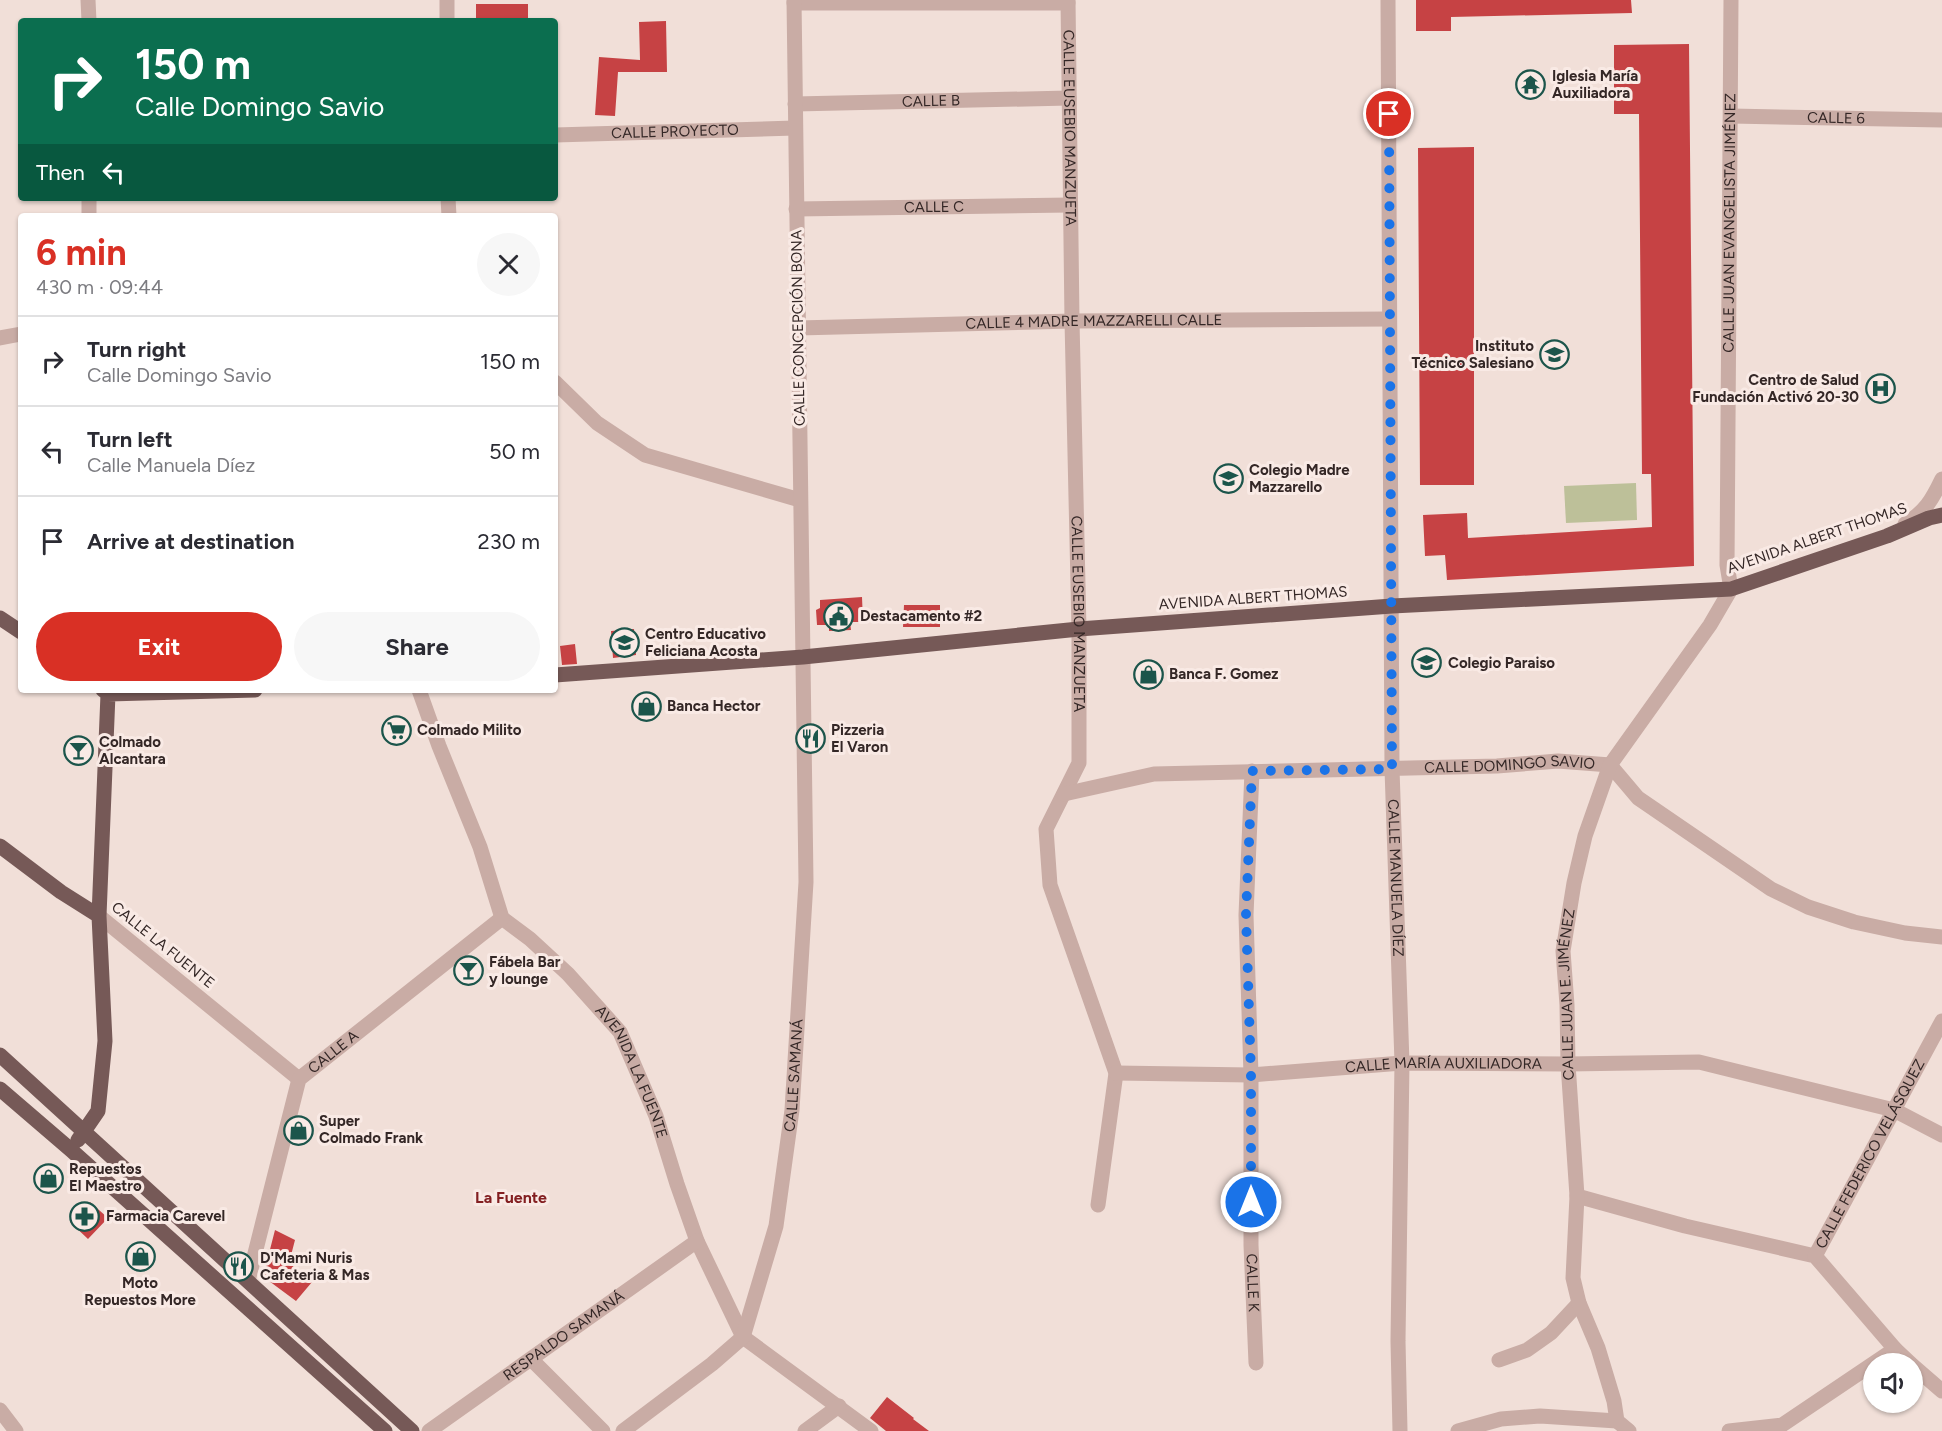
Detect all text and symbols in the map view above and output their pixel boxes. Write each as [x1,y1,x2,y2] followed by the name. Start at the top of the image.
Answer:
[1059,30,1080,226] street label: CALLE EUSEBIO MANZUETA
[135,39,251,90] text: 150 m
[36,42,114,120] icon: right
[1552,67,1638,102] place label: Iglesia María Auxiliadora
[1515,69,1547,101] temple icon: Iglesia María Auxiliadora
[1363,88,1414,139] pin
[135,90,384,123] text: Calle Domingo Savio
[902,91,960,111] street label: CALLE B
[1720,93,1739,353] street label: CALLE JUAN EVANGELISTA JIMÉNEZ
[1372,97,1405,130] icon: arrive
[1807,108,1866,128] street label: CALLE 6
[611,121,739,142] street label: CALLE PROYECTO
[97,156,130,189] icon: left
[36,159,85,186] text: Then
[904,198,964,216] street label: CALLE C
[787,230,809,426] street label: CALLE CONCEPCIÓN BONA
[36,231,127,274] text: 6 min
[477,233,540,296] button: close
[36,275,163,299] text: 430 m · 09:44
[965,311,1222,333] street label: CALLE 4 MADRE MAZZARELLI CALLE
[87,336,186,363] text: Turn right
[1412,337,1534,372] place label: Instituto Técnico Salesiano
[1539,339,1571,371] school or university icon: Instituto Técnico Salesiano
[36,345,69,378] icon: right
[480,348,540,375] text: 150 m
[87,363,272,387] text: Calle Domingo Savio
[1692,371,1859,406] place label: Centro de Salud Fundación Activó 20-30
[1864,373,1896,405] hospital icon: Centro de Salud Fundación Activó 20-30
[87,426,173,453] text: Turn left
[36,435,69,468] icon: left
[489,438,540,465] text: 50 m
[87,453,255,477] text: Calle Manuela Díez
[1249,461,1350,496] place label: Colegio Madre Mazzarello
[1212,463,1244,495] school or university icon: Colegio Madre Mazzarello
[1725,499,1909,577] street label: AVENIDA ALBERT THOMAS
[1067,515,1088,712] street label: CALLE EUSEBIO MANZUETA
[36,525,69,558] icon: arrive
[87,528,295,555] text: Arrive at destination
[477,528,540,555] text: 230 m
[1158,582,1348,614] street label: AVENIDA ALBERT THOMAS
[823,600,855,632] public building icon: Destacamento #2
[860,607,982,625] place label: Destacamento #2
[36,612,282,681] button: Exit
[294,612,540,681] button: Share
[645,625,766,660] place label: Centro Educativo Feliciana Acosta
[608,627,640,659] school or university icon: Centro Educativo Feliciana Acosta
[1411,647,1443,679] school or university icon: Colegio Paraiso
[1448,654,1555,672] place label: Colegio Paraiso
[1132,658,1164,690] shop icon: Banca F. Gomez
[1169,665,1278,683] place label: Banca F. Gomez
[630,690,662,722] shop icon: Banca Hector
[667,697,761,715] place label: Banca Hector
[380,714,412,746] supermarket icon: Colmado Milito
[417,721,522,739] place label: Colmado Milito
[831,721,888,756] place label: Pizzeria El Varon
[794,723,826,755] restaurant icon: Pizzeria El Varon
[99,733,166,768] place label: Colmado Alcantara
[62,735,94,767] bar icon: Colmado Alcantara
[1424,752,1596,777] street label: CALLE DOMINGO SAVIO
[1384,799,1407,957] street label: CALLE MANUELA DÍEZ
[108,898,218,992] street label: CALLE LA FUENTE
[1554,907,1579,1081] street label: CALLE JUAN E. JIMÉNEZ
[489,953,561,988] place label: Fábela Bar y lounge
[452,955,484,987] bar icon: Fábela Bar y lounge
[591,1002,671,1140] street label: AVENIDA LA FUENTE
[780,1018,807,1133] street label: CALLE SAMANÁ
[304,1026,362,1077] street label: CALLE A
[1344,1054,1542,1076] street label: CALLE MARÍA AUXILIADORA
[1812,1056,1929,1252] street label: CALLE FEDERICO VELÁSQUEZ
[319,1112,423,1147] place label: Super Colmado Frank
[282,1114,314,1146] shop icon: Super Colmado Frank
[69,1160,142,1195] place label: Repuestos El Maestro
[32,1162,64,1194] shop icon: Repuestos El Maestro
[1219,1170,1283,1234] position arrow
[475,1188,547,1207] district label: La Fuente
[69,1200,101,1232] pharmacy icon: Farmacia Carevel
[106,1207,225,1225] place label: Farmacia Carevel
[124,1240,156,1272] shop icon: Moto Repuestos More
[260,1249,369,1284] place label: D'Mami Nuris Cafeteria & Mas
[223,1251,255,1283] restaurant icon: D'Mami Nuris Cafeteria & Mas
[1242,1253,1263,1313] street label: CALLE K
[84,1274,196,1309] place label: Moto Repuestos More
[500,1287,627,1385] street label: RESPALDO SAMANÁ
[1863,1353,1923,1413] map controls
[1863,1353,1923,1413] button: sound

